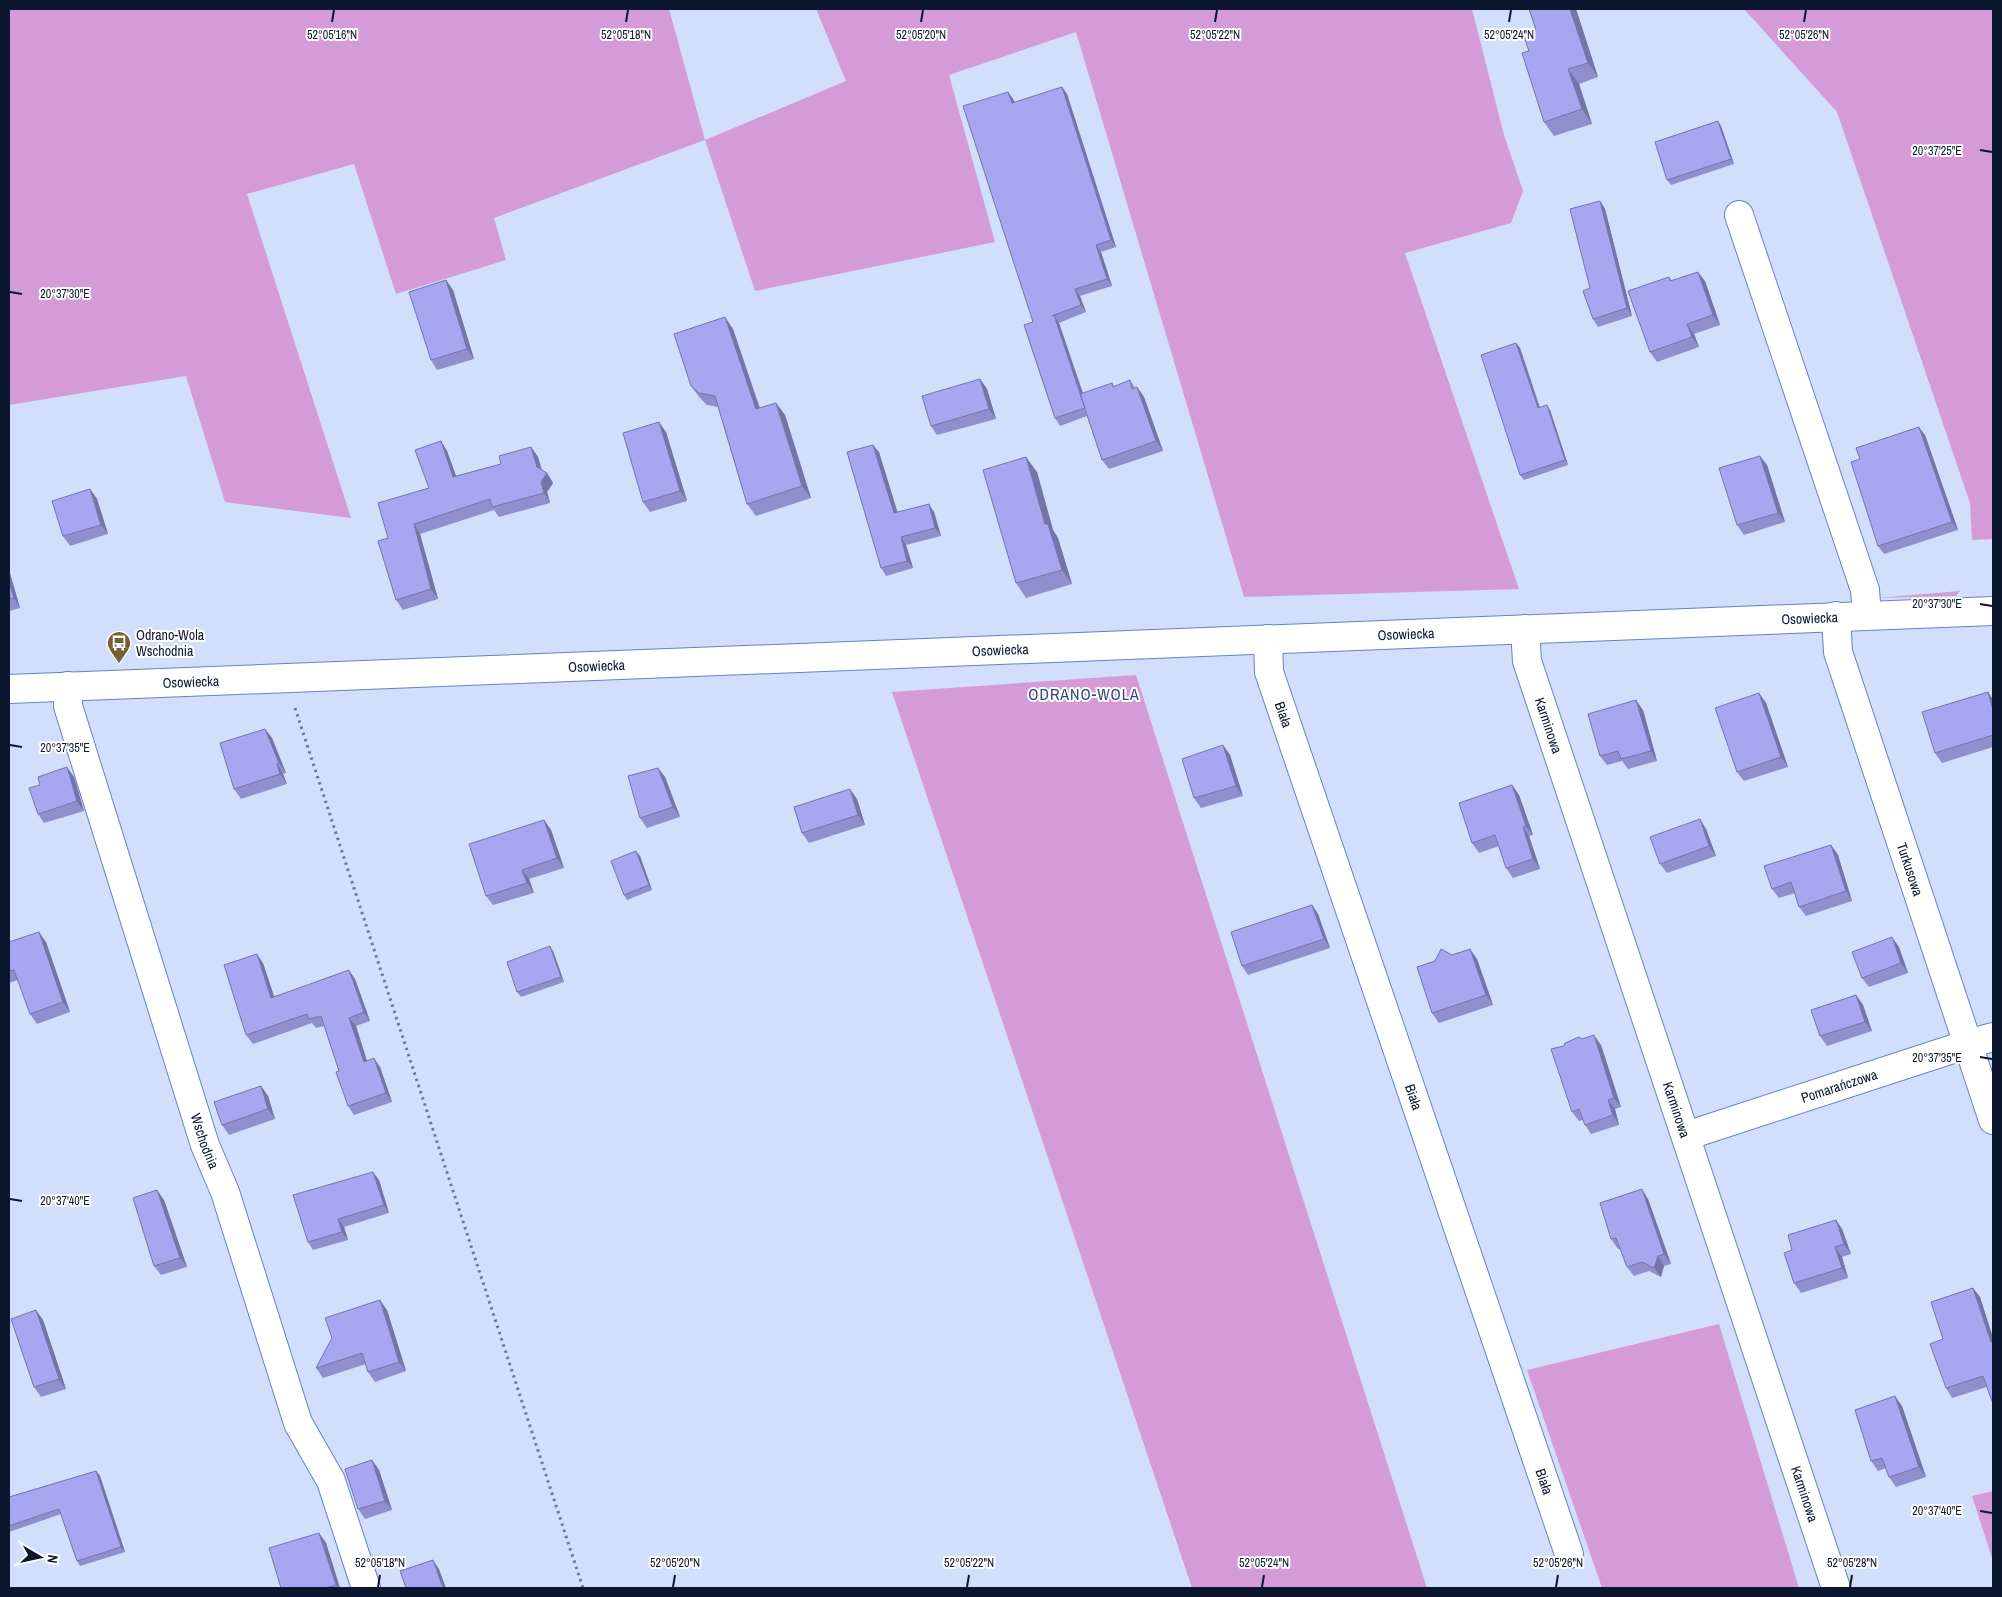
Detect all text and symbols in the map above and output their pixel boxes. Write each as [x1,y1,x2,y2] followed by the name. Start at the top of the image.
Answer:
[307,27,357,43] text: 52°05'16"N
[601,27,651,43] text: 52°05'18"N
[896,27,946,43] text: 52°05'20"N
[1190,27,1240,43] text: 52°05'22"N
[1484,27,1534,43] text: 52°05'24"N
[1779,27,1829,43] text: 52°05'26"N
[1912,143,1962,159] text: 20°37'25"E
[40,286,90,302] text: 20°37'30"E
[1912,596,1962,612] text: 20°37'30"E
[1781,608,1839,628] street label: Osowiecka
[1377,624,1435,644] street label: Osowiecka
[136,626,205,660] place label: Odrano-Wola Wschodnia
[106,630,132,664] bus stop icon: Odrano-Wola Wschodnia
[971,640,1030,660] street label: Osowiecka
[568,656,626,676] street label: Osowiecka
[162,672,220,692] street label: Osowiecka
[1028,683,1140,705] district label: ODRANO-WOLA
[1531,695,1566,756] street label: Karminowa
[1271,699,1296,730] street label: Biała
[40,740,90,756] text: 20°37'35"E
[1893,840,1927,899] street label: Turkusowa
[1912,1050,1962,1066] text: 20°37'35"E
[1799,1065,1880,1107] street label: Pomarańczowa
[1659,1079,1694,1141] street label: Karminowa
[1401,1082,1427,1113] street label: Biała
[187,1111,223,1172] street label: Wschodnia
[40,1193,90,1209] text: 20°37'40"E
[1787,1463,1823,1525] street label: Karminowa
[1532,1466,1557,1497] street label: Biała
[1912,1503,1962,1519] text: 20°37'40"E
[15,1532,65,1582] north arrow
[43,1554,62,1565] text: N
[355,1555,405,1571] text: 52°05'18"N
[650,1555,700,1571] text: 52°05'20"N
[944,1555,994,1571] text: 52°05'22"N
[1239,1555,1289,1571] text: 52°05'24"N
[1533,1555,1583,1571] text: 52°05'26"N
[1827,1555,1877,1571] text: 52°05'28"N

